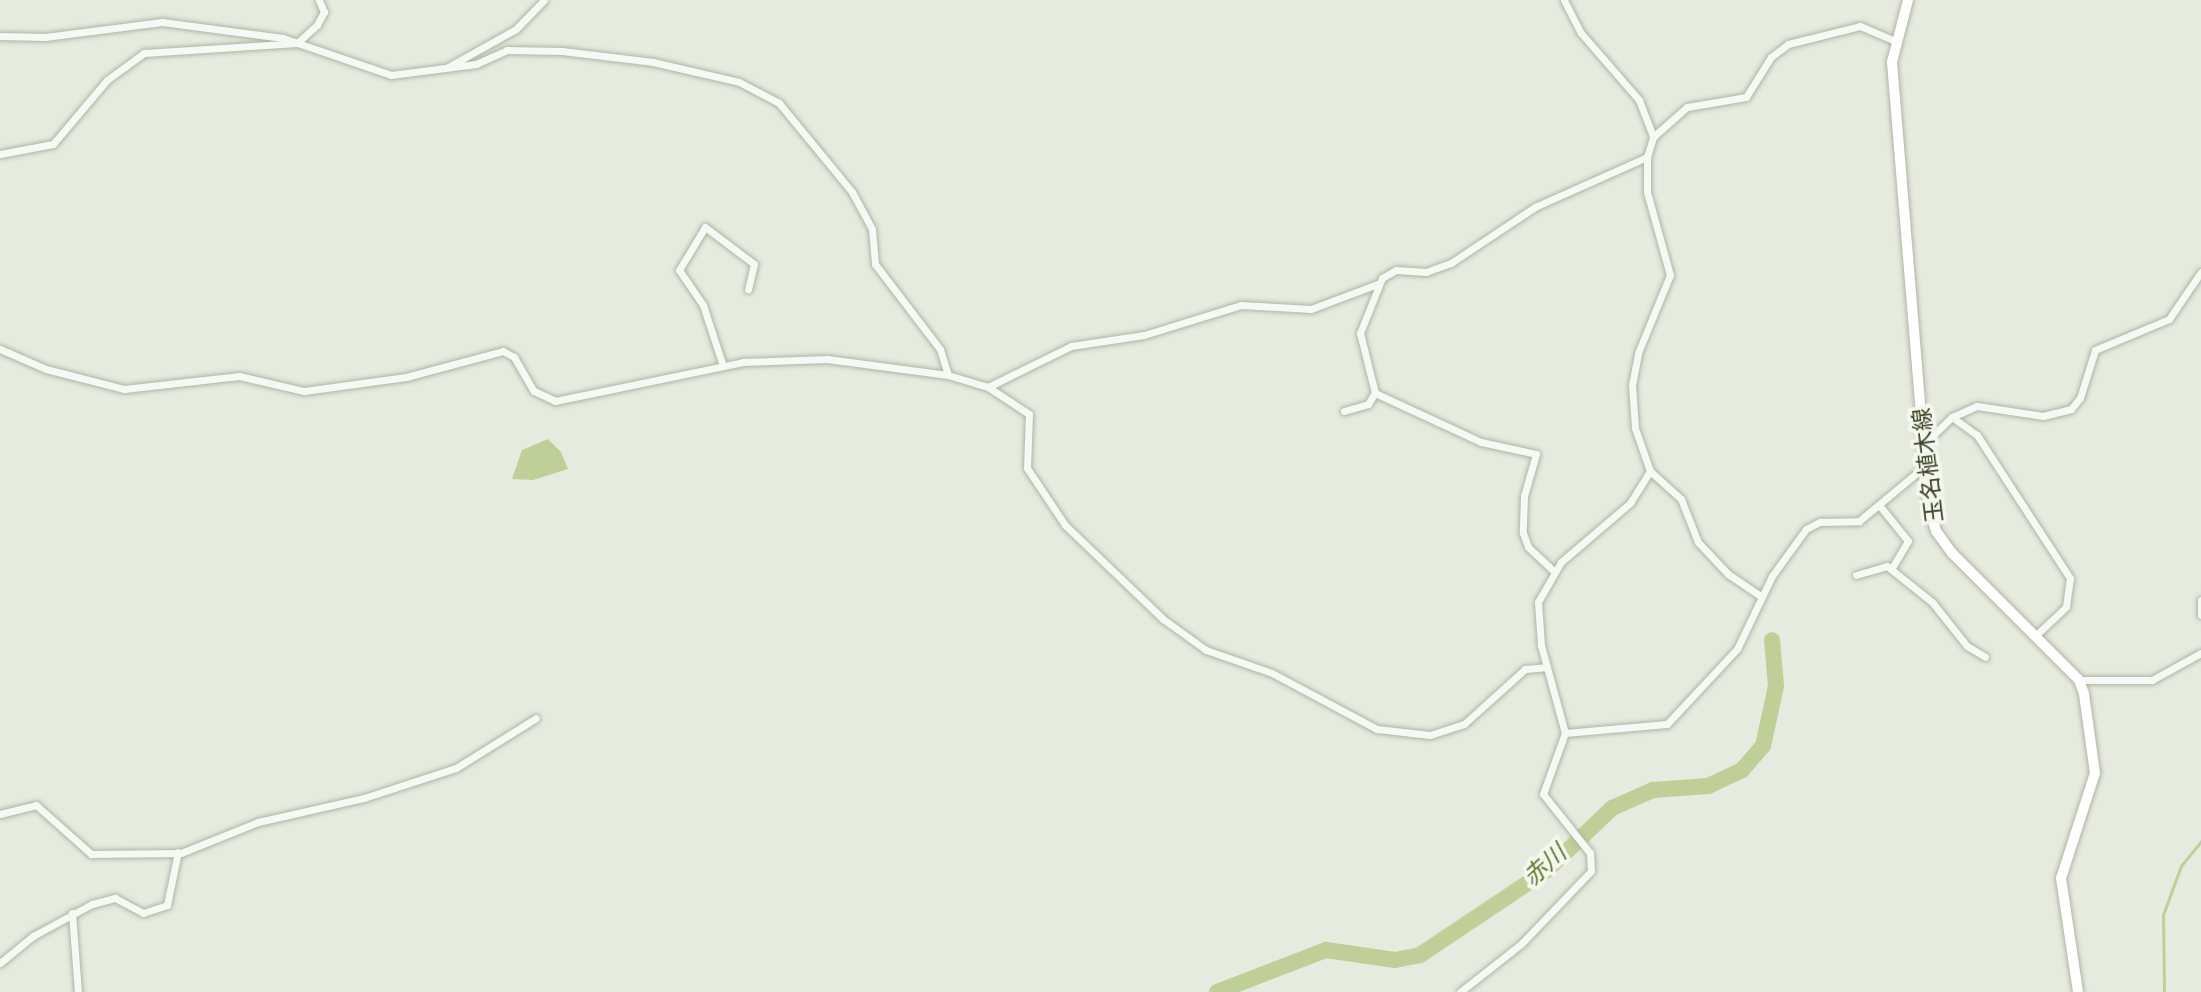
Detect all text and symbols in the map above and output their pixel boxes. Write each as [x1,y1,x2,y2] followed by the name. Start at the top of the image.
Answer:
[1908,406,1950,524] street label: 玉名植木線
[1518,839,1572,893] water label: 赤川

